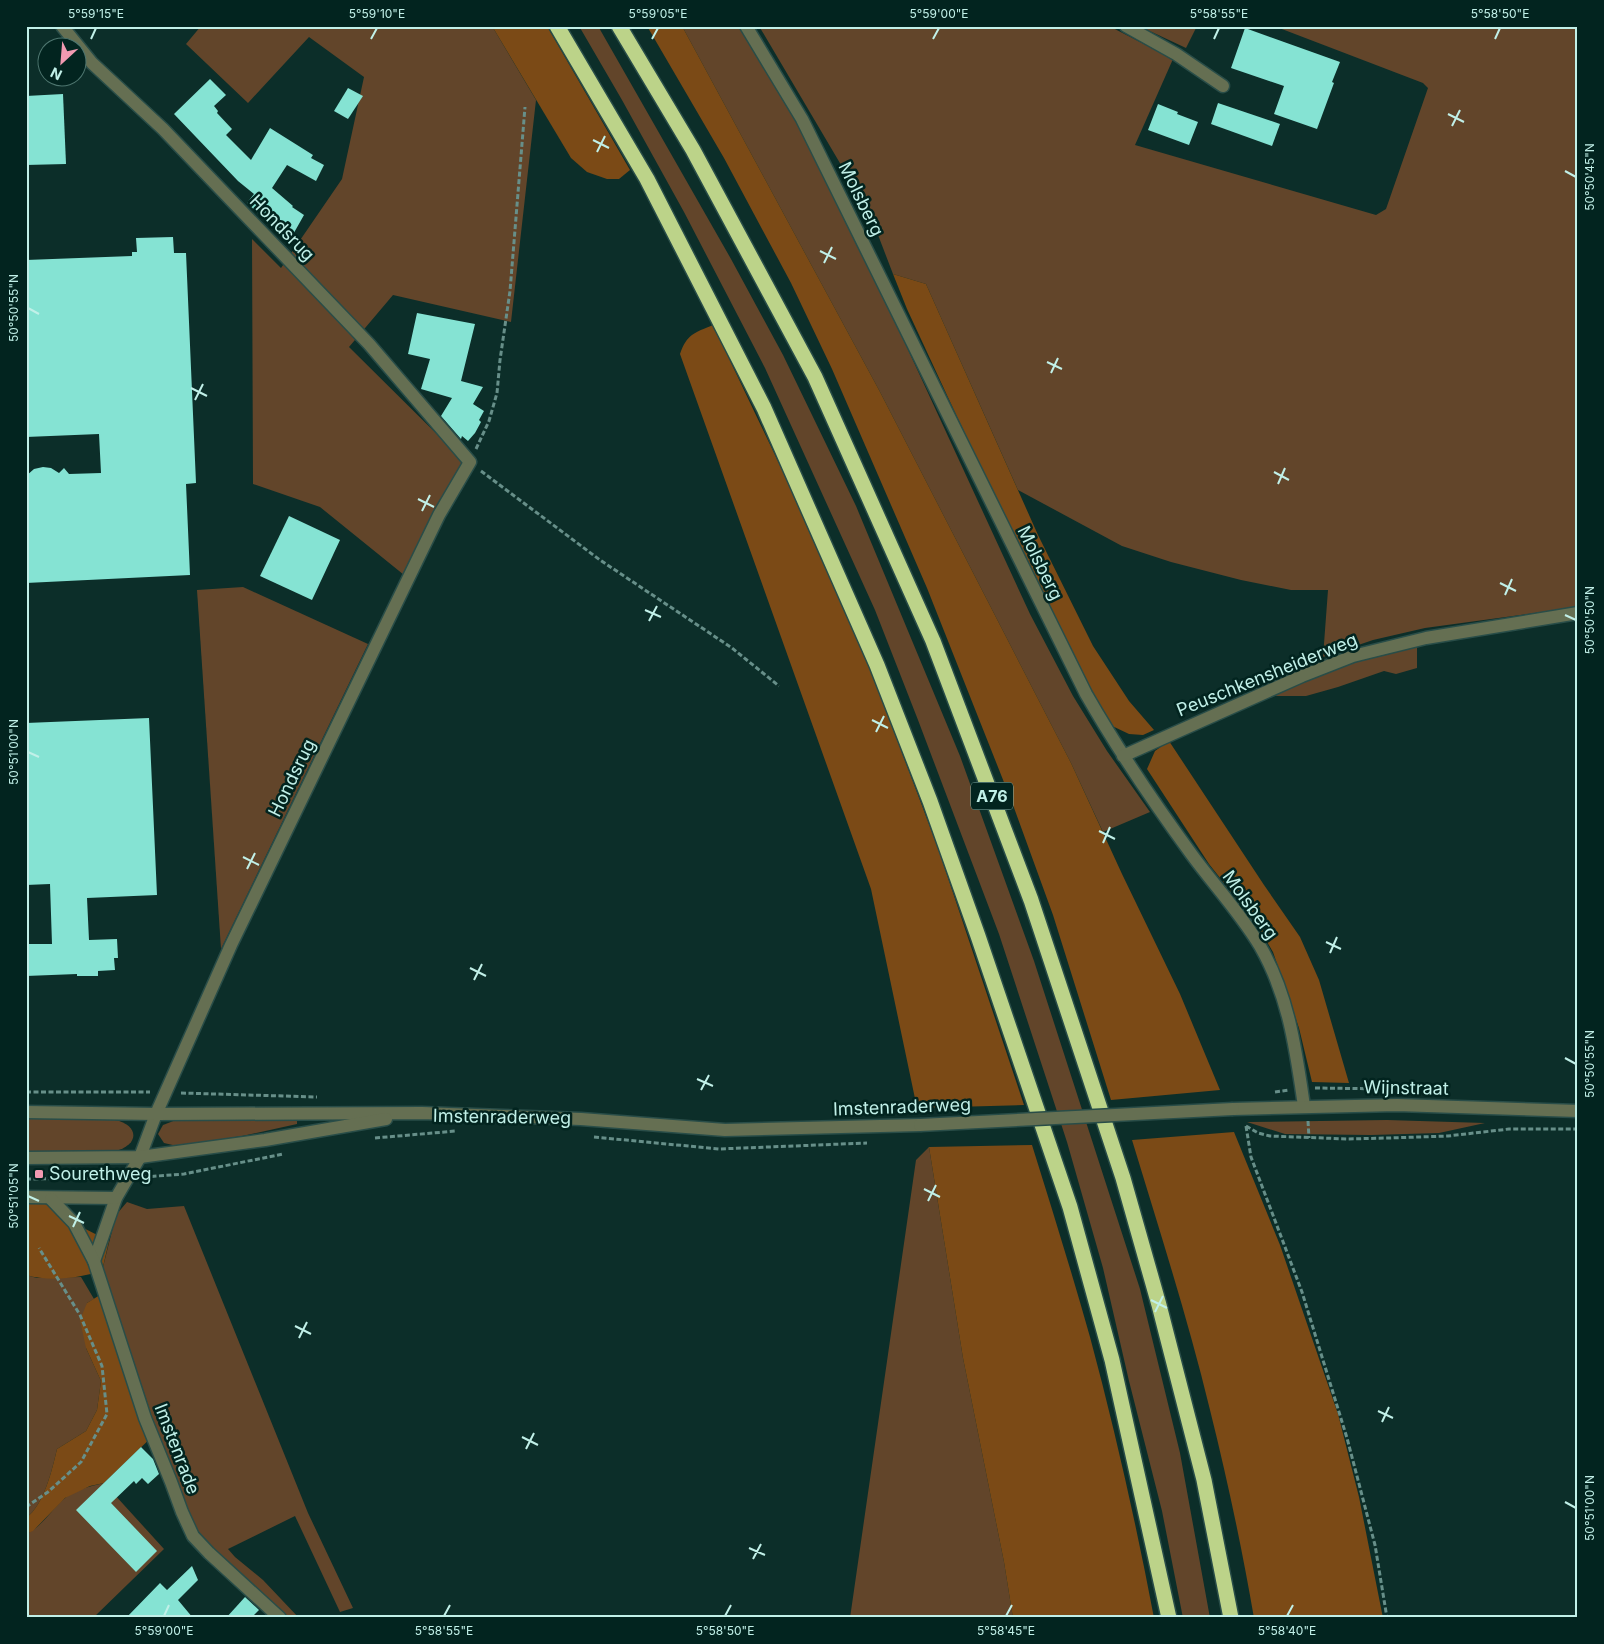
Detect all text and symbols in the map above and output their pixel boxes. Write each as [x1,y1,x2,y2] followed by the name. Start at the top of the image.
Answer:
[68,6,124,21] text: 5°59'15"E
[349,6,405,21] text: 5°59'10"E
[629,6,687,21] text: 5°59'05"E
[909,6,969,21] text: 5°59'00"E
[1190,6,1248,21] text: 5°58'55"E
[1471,6,1529,21] text: 5°58'50"E
[38,38,88,88] north arrow
[48,64,65,84] text: N
[1582,143,1597,211] text: 50°50'45"N
[834,158,888,239] street label: Molsberg
[246,190,319,265] street label: Hondsrug
[6,274,21,342] text: 50°50'55"N
[1013,522,1067,603] street label: Molsberg
[1582,586,1597,654] text: 50°50'50"N
[1173,629,1360,720] street label: Peuschkensheiderweg
[6,719,21,785] text: 50°51'00"N
[264,736,319,820] street label: Hondsrug
[971,782,1013,809] road number: A76
[1218,866,1282,943] street label: Molsberg
[1582,1030,1597,1098] text: 50°50'55"N
[1363,1076,1449,1099] street label: Wijnstraat
[833,1094,971,1119] street label: Imstenraderweg
[433,1105,571,1128] street label: Imstenraderweg
[6,1163,21,1229] text: 50°51'05"N
[49,1163,151,1184] place label: Sourethweg
[33,1168,45,1180] marker: Sourethweg
[151,1401,204,1497] street label: Imstenrade
[1582,1475,1597,1541] text: 50°51'00"N
[134,1623,194,1638] text: 5°59'00"E
[415,1623,473,1638] text: 5°58'55"E
[696,1623,754,1638] text: 5°58'50"E
[977,1623,1035,1638] text: 5°58'45"E
[1258,1623,1316,1638] text: 5°58'40"E

